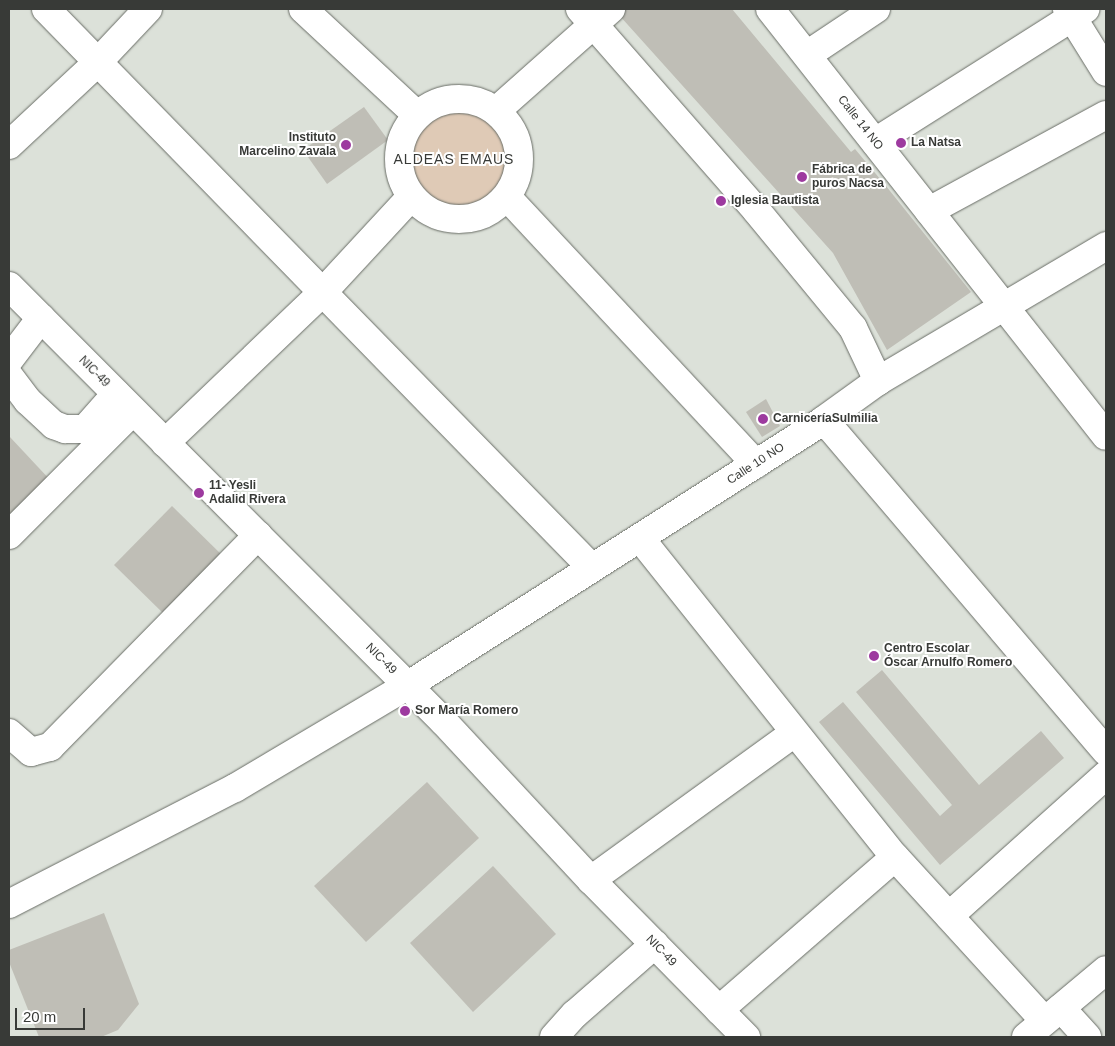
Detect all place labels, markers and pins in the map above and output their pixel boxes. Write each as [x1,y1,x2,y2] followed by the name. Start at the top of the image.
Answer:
[239,131,336,159] place label: Instituto Marcelino Zavala
[911,136,961,150] place label: La Natsa
[895,137,907,149] marker: La Natsa
[340,139,352,151] marker: Instituto Marcelino Zavala
[812,163,884,191] place label: Fábrica de puros Nacsa
[796,171,808,183] marker: Fábrica de puros Nacsa
[731,194,819,208] place label: Iglesia Bautista
[715,195,727,207] marker: Iglesia Bautista
[773,412,878,426] place label: CarniceríaSulmilia
[757,413,769,425] marker: CarniceríaSulmilia
[209,479,286,507] place label: 11- Yesli Adalid Rivera
[193,487,205,499] marker: 11- Yesli Adalid Rivera
[884,642,1013,670] place label: Centro Escolar Óscar Arnulfo Romero
[868,650,880,662] marker: Centro Escolar Óscar Arnulfo Romero
[415,704,518,718] place label: Sor María Romero
[399,705,411,717] marker: Sor María Romero

